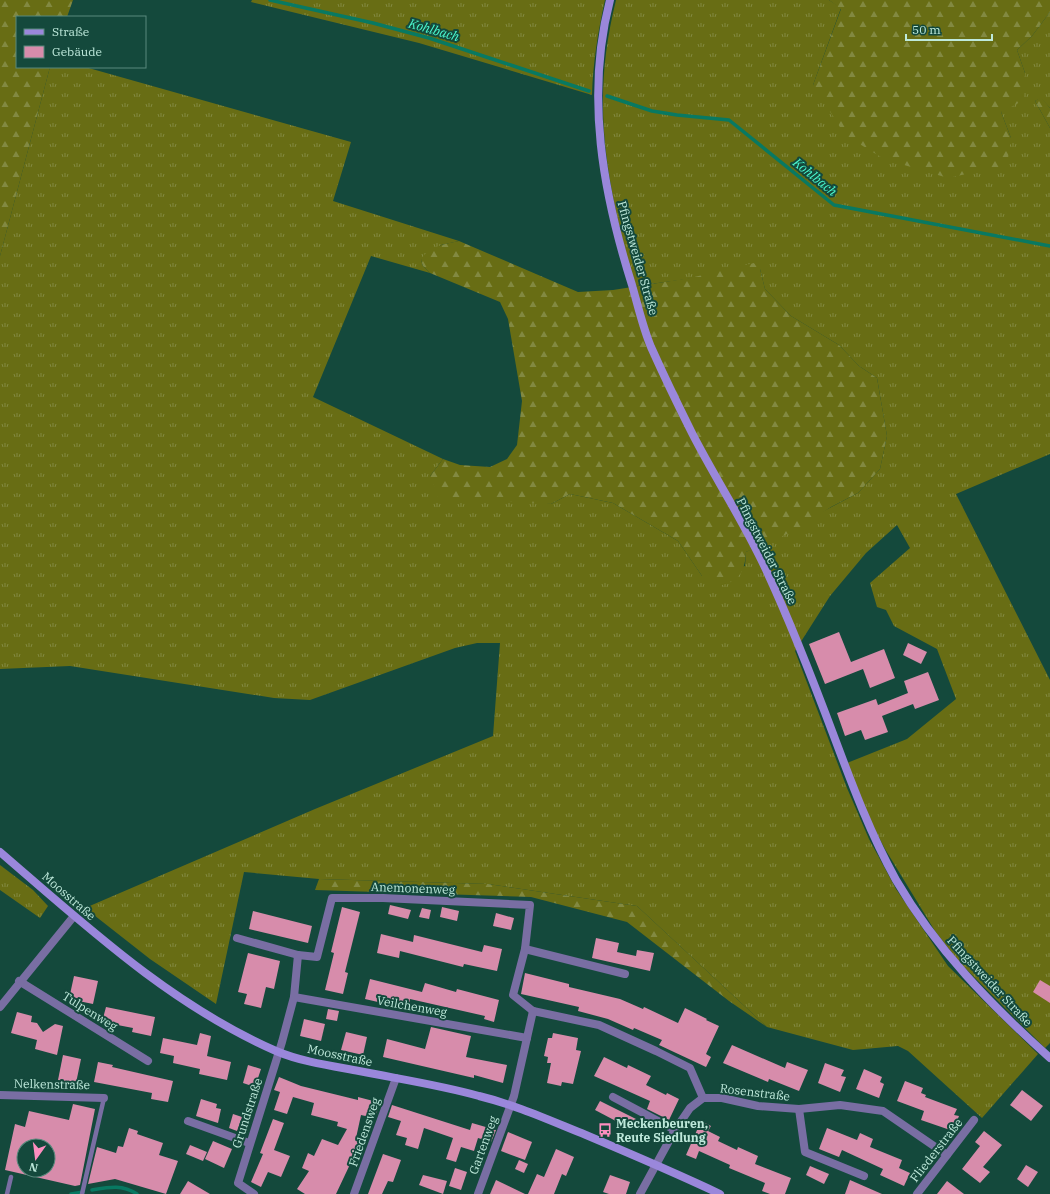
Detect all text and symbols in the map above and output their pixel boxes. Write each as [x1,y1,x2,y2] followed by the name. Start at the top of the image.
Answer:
[406,14,461,45] water label: Kohlbach
[16,16,146,68] legend
[906,16,992,42] scale bar
[912,22,941,37] text: 50 m
[52,24,89,39] text: Straße
[52,44,102,59] text: Gebäude
[789,153,841,200] water label: Kohlbach
[615,199,661,317] street label: Pfingstweider Straße
[734,495,800,607] street label: Pfingstweider Straße
[39,869,99,923] street label: Moosstraße
[371,879,456,897] street label: Anemonenweg
[944,933,1036,1029] street label: Pfingstweider Straße
[60,988,121,1034] street label: Tulpenweg
[376,992,449,1020] street label: Veilchenweg
[306,1041,374,1069] street label: Moosstraße
[14,1076,90,1092] street label: Nelkenstraße
[229,1076,265,1150] street label: Grundstraße
[719,1080,791,1104] street label: Rosenstraße
[345,1095,383,1169] street label: Friedensweg
[465,1113,501,1176] street label: Gartenweg
[907,1115,965,1185] street label: Fliederstraße
[616,1116,708,1145] place label: Meckenbeuren, Reute Siedlung
[597,1122,613,1138] bus stop icon: Meckenbeuren, Reute Siedlung
[16,1138,56,1178] north arrow
[27,1160,39,1176] text: N

